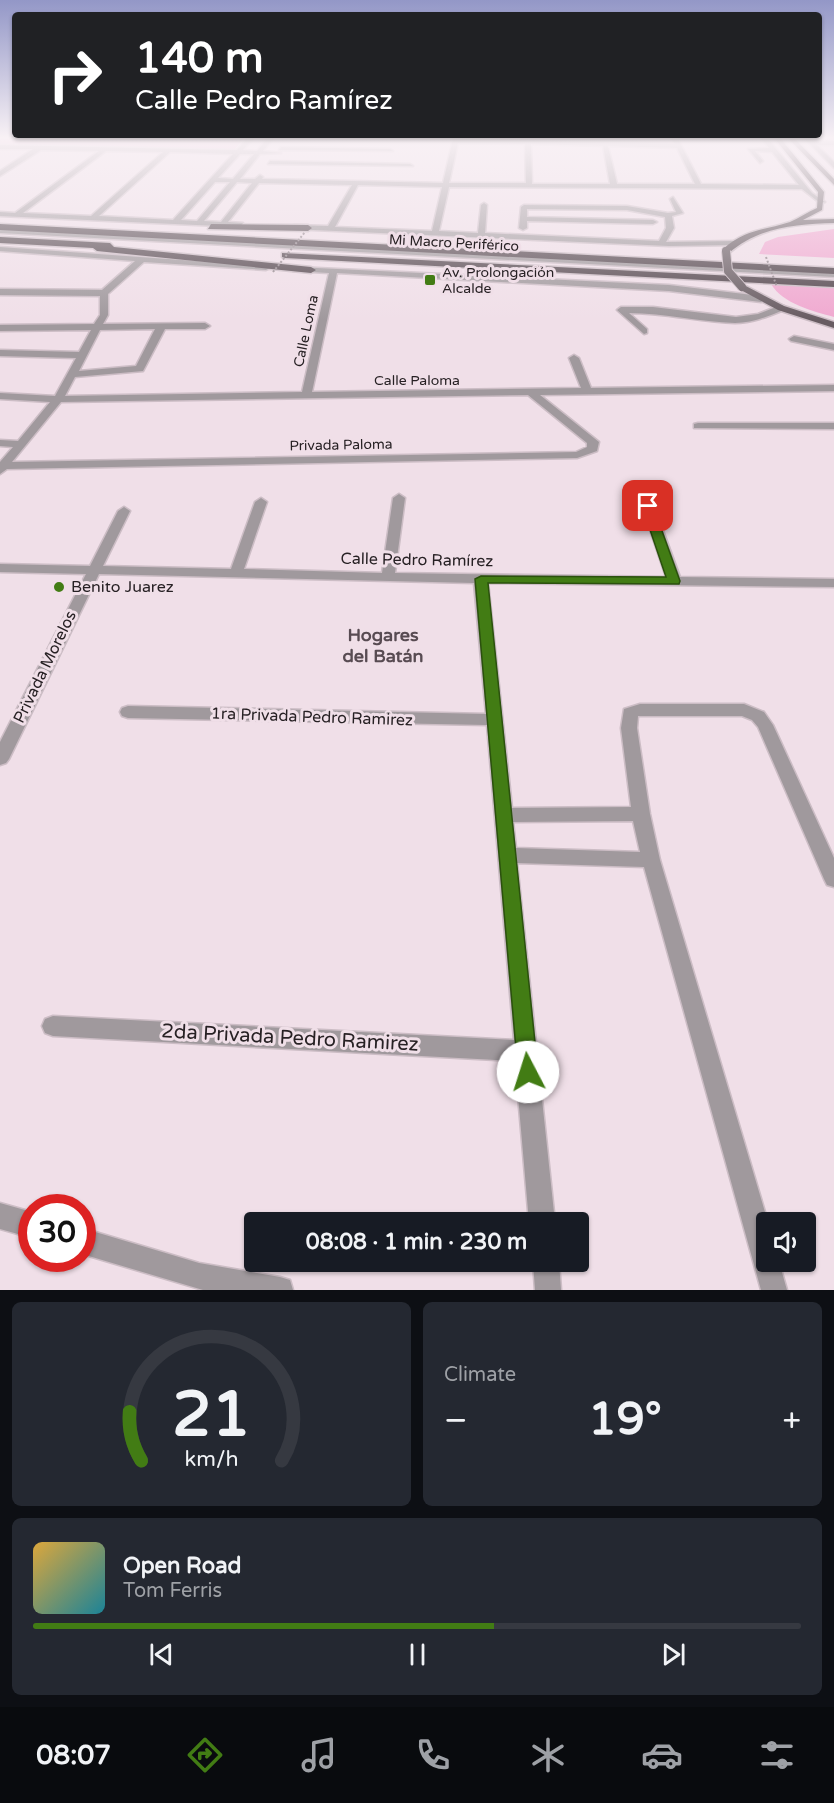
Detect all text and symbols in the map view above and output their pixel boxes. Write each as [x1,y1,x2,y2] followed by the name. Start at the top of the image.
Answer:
[135,33,264,84] text: 140 m
[36,36,114,114] icon: right
[135,84,393,117] text: Calle Pedro Ramírez
[388,231,520,255] street label: Mi Macro Periférico
[442,264,554,297] place label: Av. Prolongación Alcalde
[423,273,437,287] marker: Av. Prolongación Alcalde
[290,293,322,369] street label: Calle Loma
[374,372,460,389] street label: Calle Paloma
[289,436,393,454] street label: Privada Paloma
[622,480,673,531] pin
[631,489,664,522] icon: arrive
[340,549,494,571] street label: Calle Pedro Ramírez
[71,577,174,597] place label: Benito Juarez
[52,580,66,594] marker: Benito Juarez
[9,607,81,727] street label: Privada Morelos
[342,624,424,667] district label: Hogares del Batán
[211,703,413,731] street label: 1ra Privada Pedro Ramirez
[161,1019,419,1057] street label: 2da Privada Pedro Ramirez
[496,1040,560,1104] position arrow
[18,1194,96,1272] speed limit sign: 30
[756,1212,816,1272] map controls
[756,1212,816,1272] button: sound
[306,1229,527,1255] text: 08:08 · 1 min · 230 m
[444,1363,516,1387] text: Climate
[172,1378,251,1453] text: 21
[588,1393,662,1447] text: 19°
[444,1401,468,1440] text: −
[782,1401,801,1440] text: +
[185,1446,238,1472] text: km/h
[123,1553,241,1579] text: Open Road
[123,1579,222,1603] text: Tom Ferris
[145,1638,178,1671] icon: previous
[401,1638,434,1671] icon: pause
[657,1638,690,1671] icon: next
[184,1734,226,1776] icon: directions
[298,1734,340,1776] icon: music
[412,1734,454,1776] icon: phone
[527,1734,569,1776] icon: climate
[641,1734,683,1776] icon: car
[756,1734,798,1776] icon: filters
[36,1739,111,1772] text: 08:07

